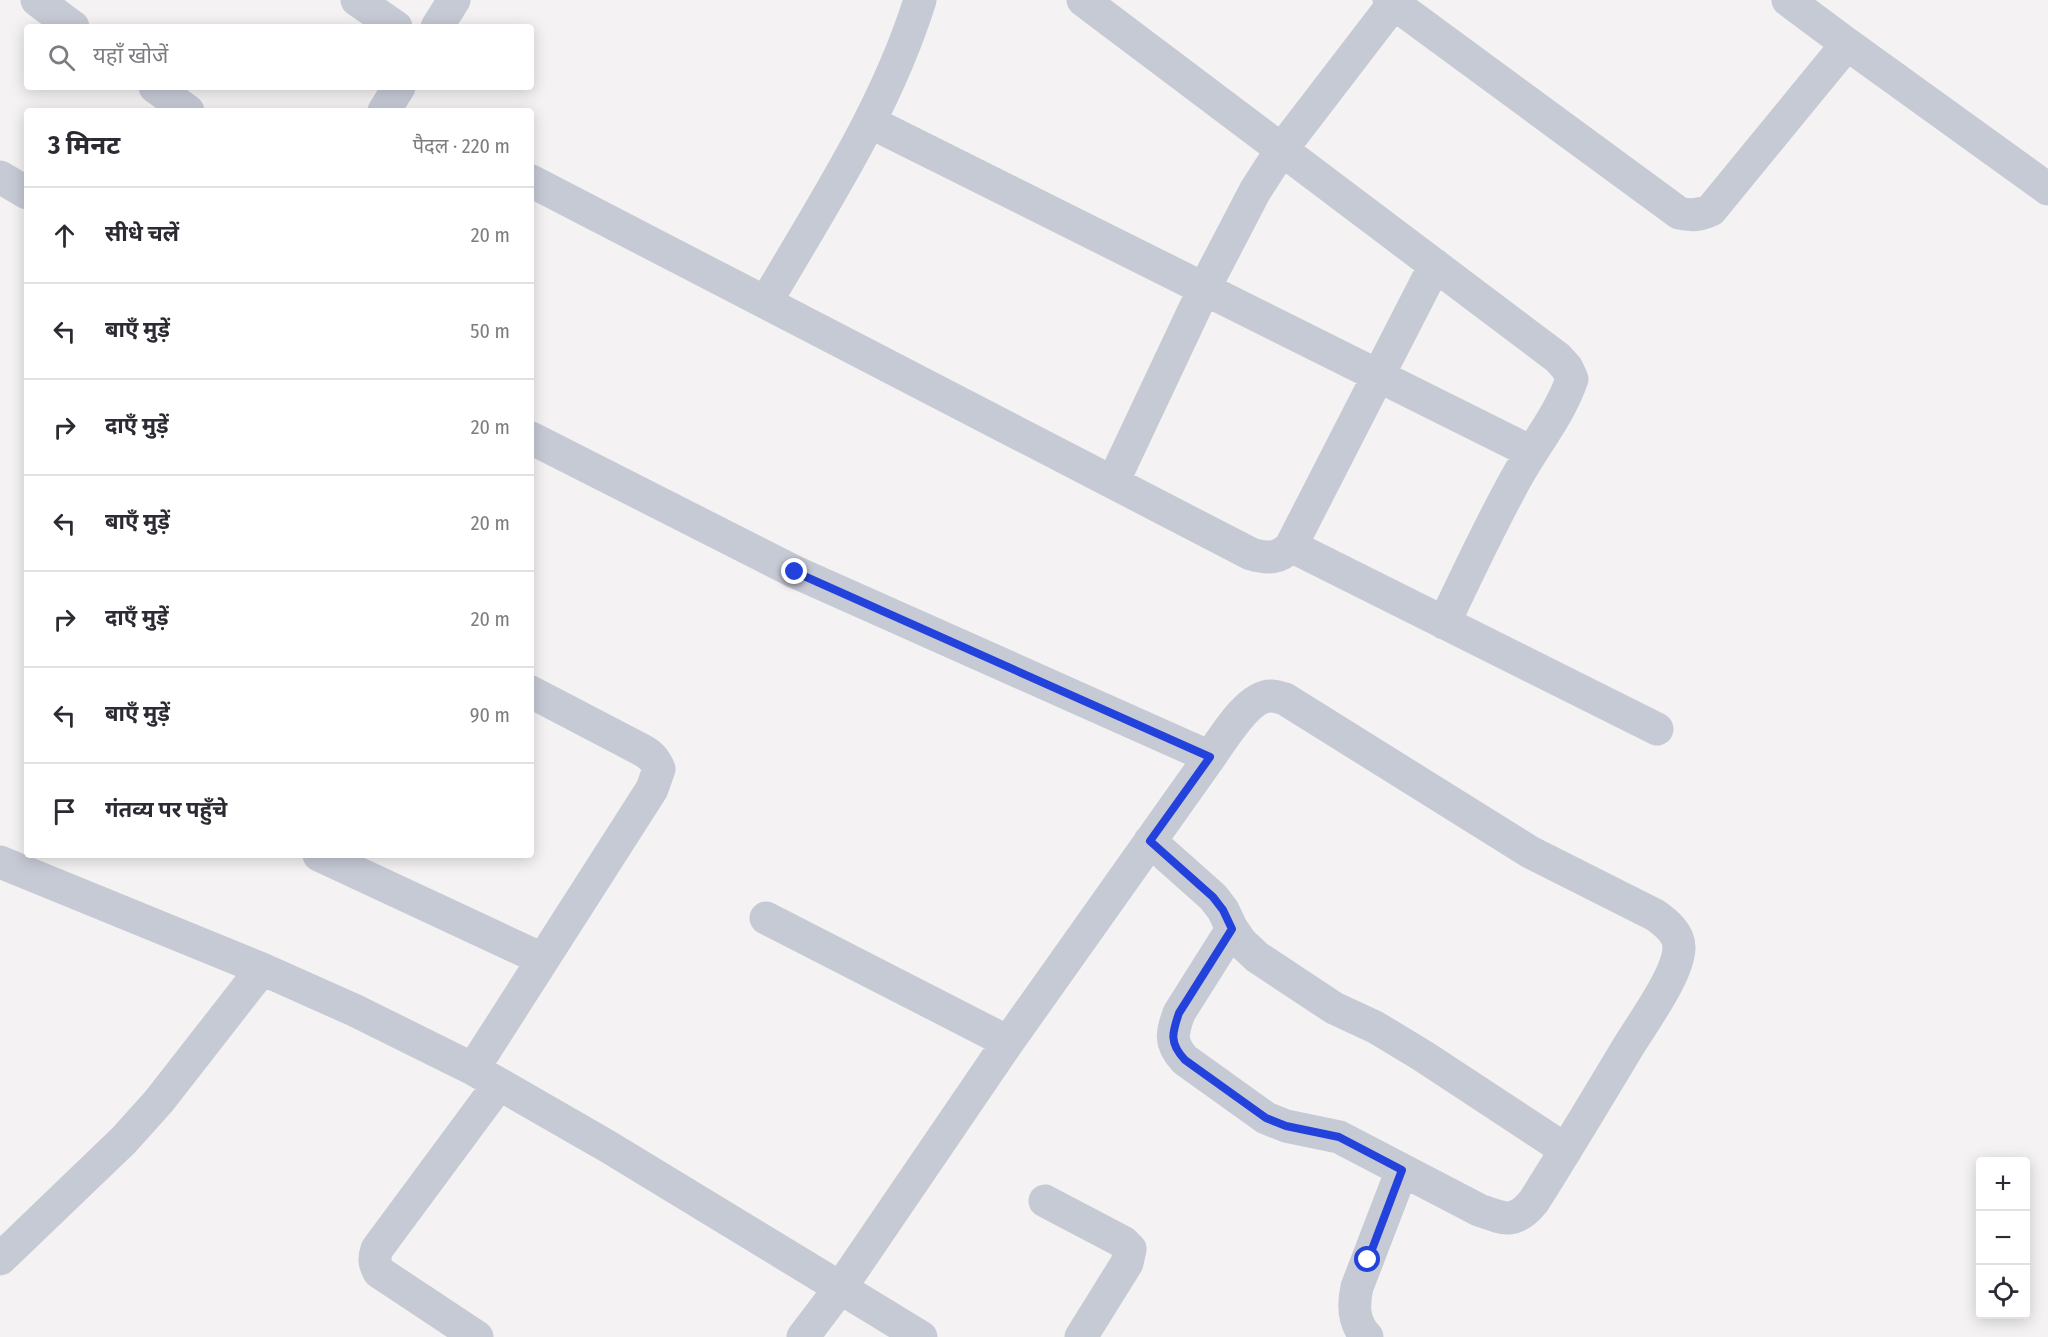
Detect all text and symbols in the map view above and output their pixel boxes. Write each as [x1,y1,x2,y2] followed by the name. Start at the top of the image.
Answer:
[24,24,534,90] search box
[45,41,78,74] icon: search
[93,42,168,69] text: यहाँ खोजें
[48,130,120,161] text: 3 मिनट
[413,134,510,158] text: पैदल · 220 m
[48,219,81,252] icon: ahead
[105,220,179,247] text: सीधे चलें
[471,223,510,247] text: 20 m
[48,315,81,348] icon: left
[105,316,170,343] text: बाएँ मुड़ें
[470,319,510,343] text: 50 m
[48,411,81,444] icon: right
[105,412,169,439] text: दाएँ मुड़ें
[471,415,510,439] text: 20 m
[48,507,81,540] icon: left
[105,508,170,535] text: बाएँ मुड़ें
[471,511,510,535] text: 20 m
[781,558,807,584] route end
[48,603,81,636] icon: right
[105,604,169,631] text: दाएँ मुड़ें
[471,607,510,631] text: 20 m
[48,699,81,732] icon: left
[105,700,170,727] text: बाएँ मुड़ें
[470,703,510,727] text: 90 m
[48,795,81,828] icon: arrive
[105,796,227,823] text: गंतव्य पर पहुँचे
[1976,1157,2030,1319] map controls
[1976,1157,2030,1211] button: +
[1976,1211,2030,1265] button: −
[1354,1246,1380,1272] route start
[1976,1265,2030,1319] button: locate

